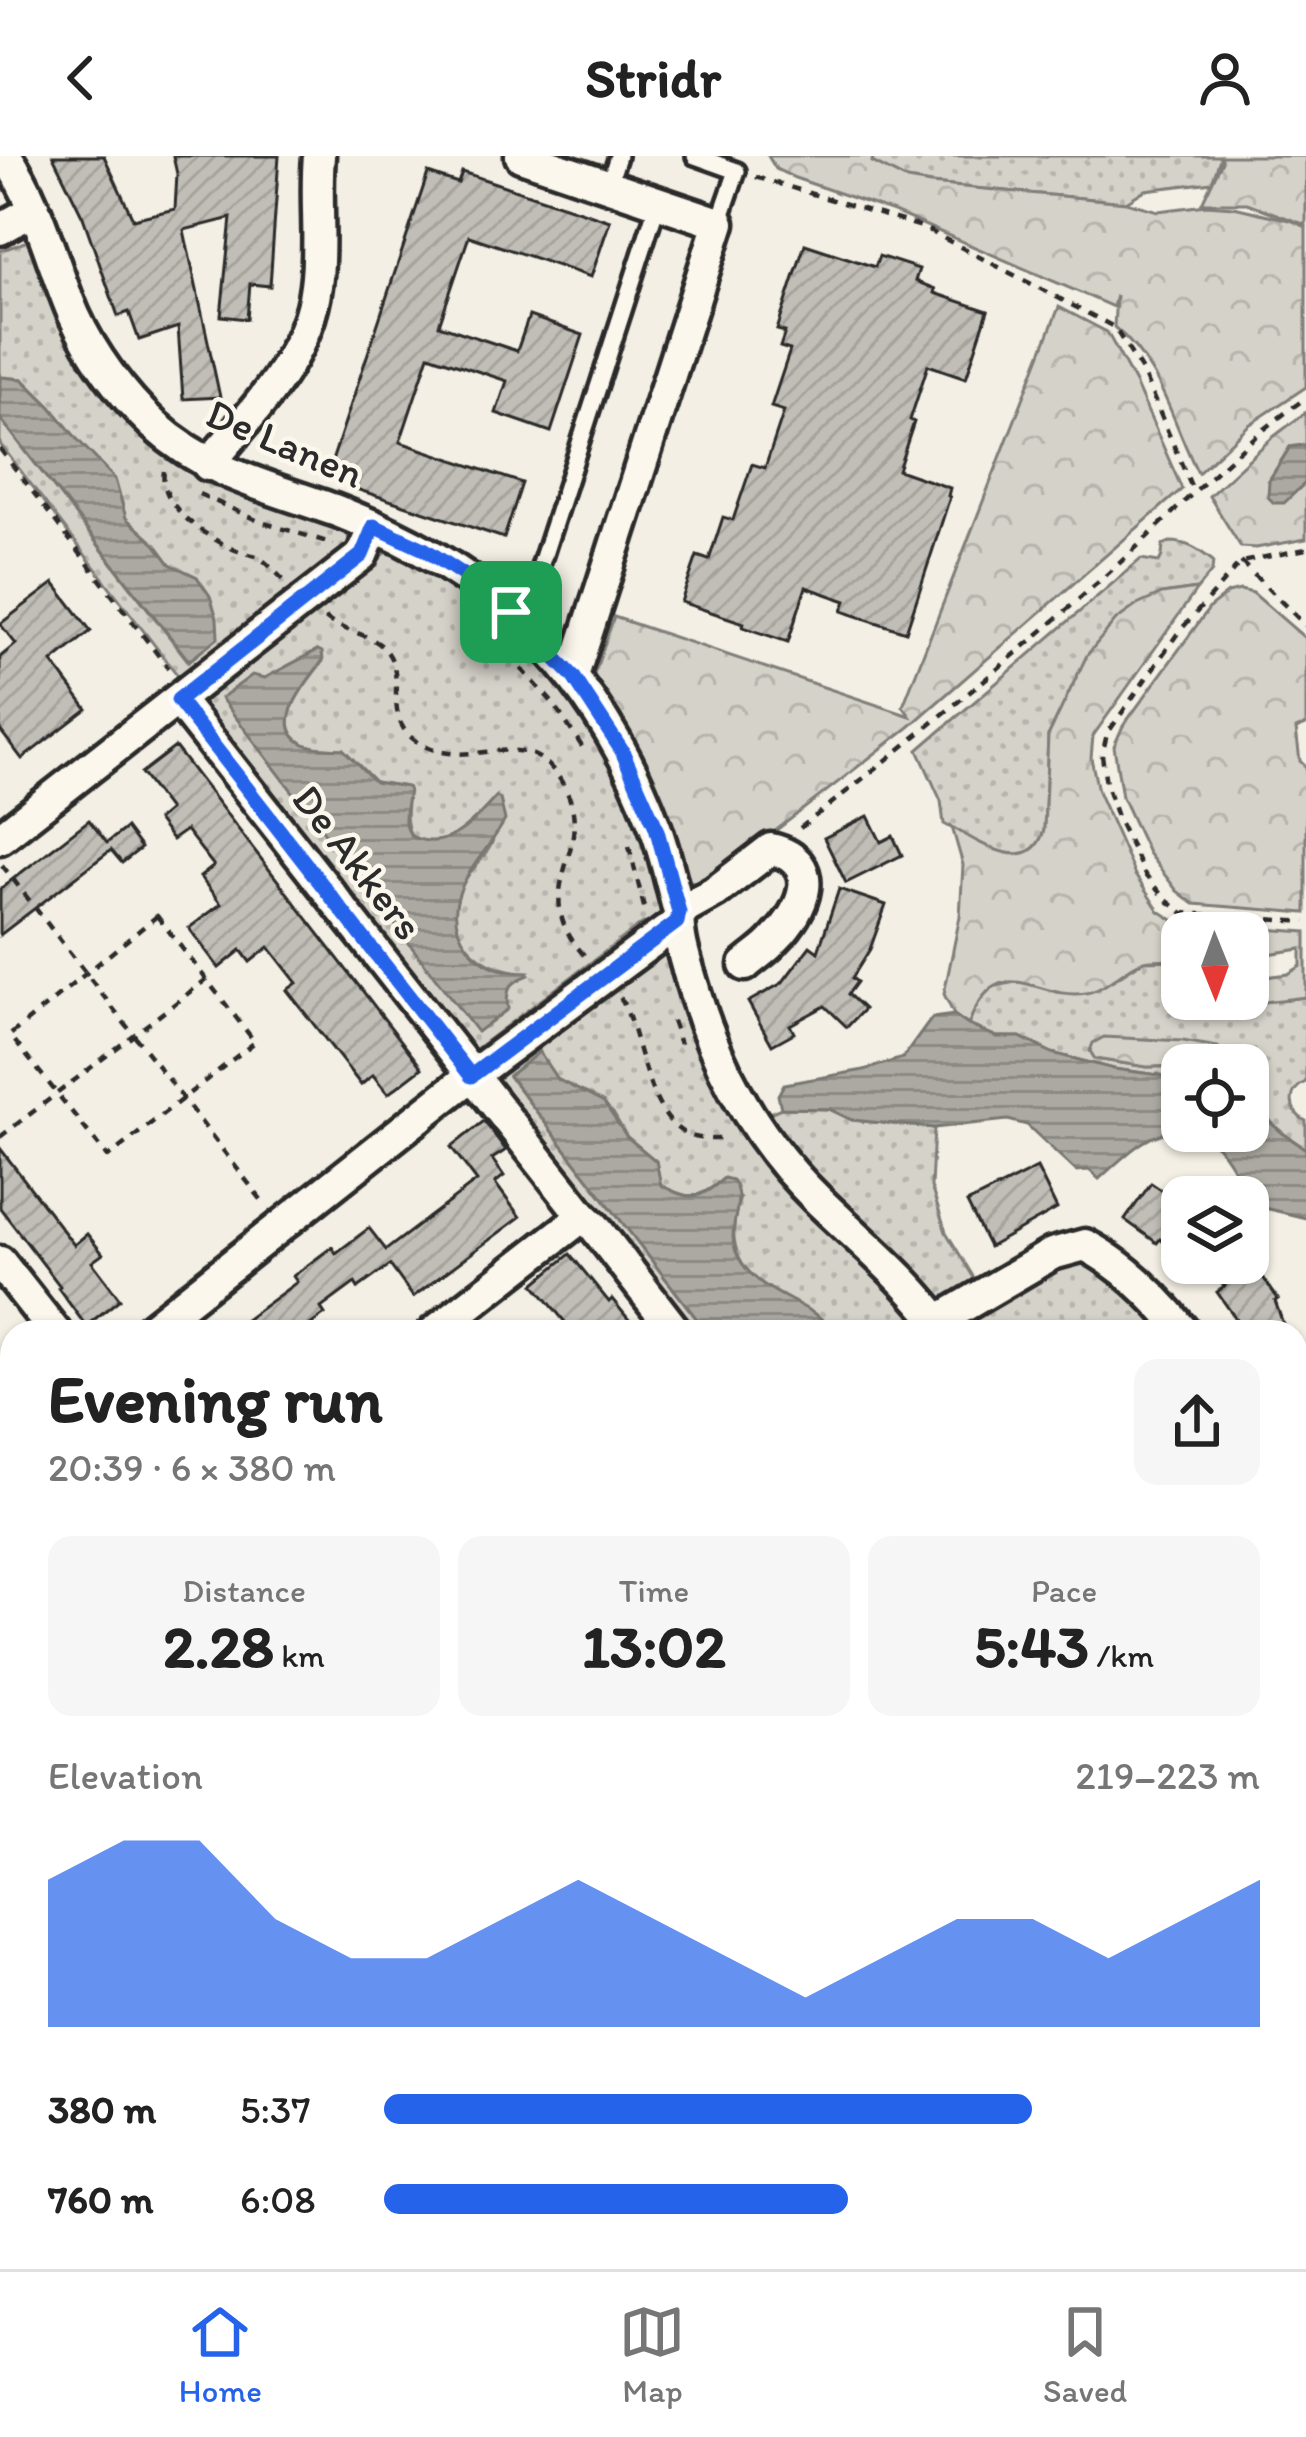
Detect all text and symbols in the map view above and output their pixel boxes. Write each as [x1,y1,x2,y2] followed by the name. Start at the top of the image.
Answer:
[48,45,114,111] icon: back
[1192,45,1258,111] icon: person
[585,46,721,111] text: Stridr
[199,387,371,499] street label: De Lanen
[460,561,562,663] pin
[478,579,544,645] icon: arrive
[282,774,434,950] street label: De Akkers
[1161,912,1269,1020] north arrow
[1161,912,1269,1284] map controls
[1161,1044,1269,1152] button: locate
[1161,1176,1269,1284] button: layers
[48,1359,383,1439] text: Evening run
[1134,1359,1260,1485] button: share
[48,1444,336,1491] text: 20:39 · 6 × 380 m
[182,1571,306,1610] text: Distance
[619,1571,689,1610] text: Time
[1031,1571,1097,1610] text: Pace
[163,1610,274,1682] text: 2.28
[582,1610,726,1682] text: 13:02
[974,1610,1089,1682] text: 5:43
[274,1636,325,1675] text: km
[1089,1636,1154,1675] text: /km
[48,1752,203,1799] text: Elevation
[1075,1752,1260,1799] text: 219–223 m
[48,2086,156,2133] text: 380 m
[240,2086,311,2133] text: 5:37
[48,2176,154,2223] text: 760 m
[240,2176,316,2223] text: 6:08
[179,2299,262,2410] tab: Home
[619,2299,685,2410] tab: Map
[1043,2299,1127,2410] tab: Saved

